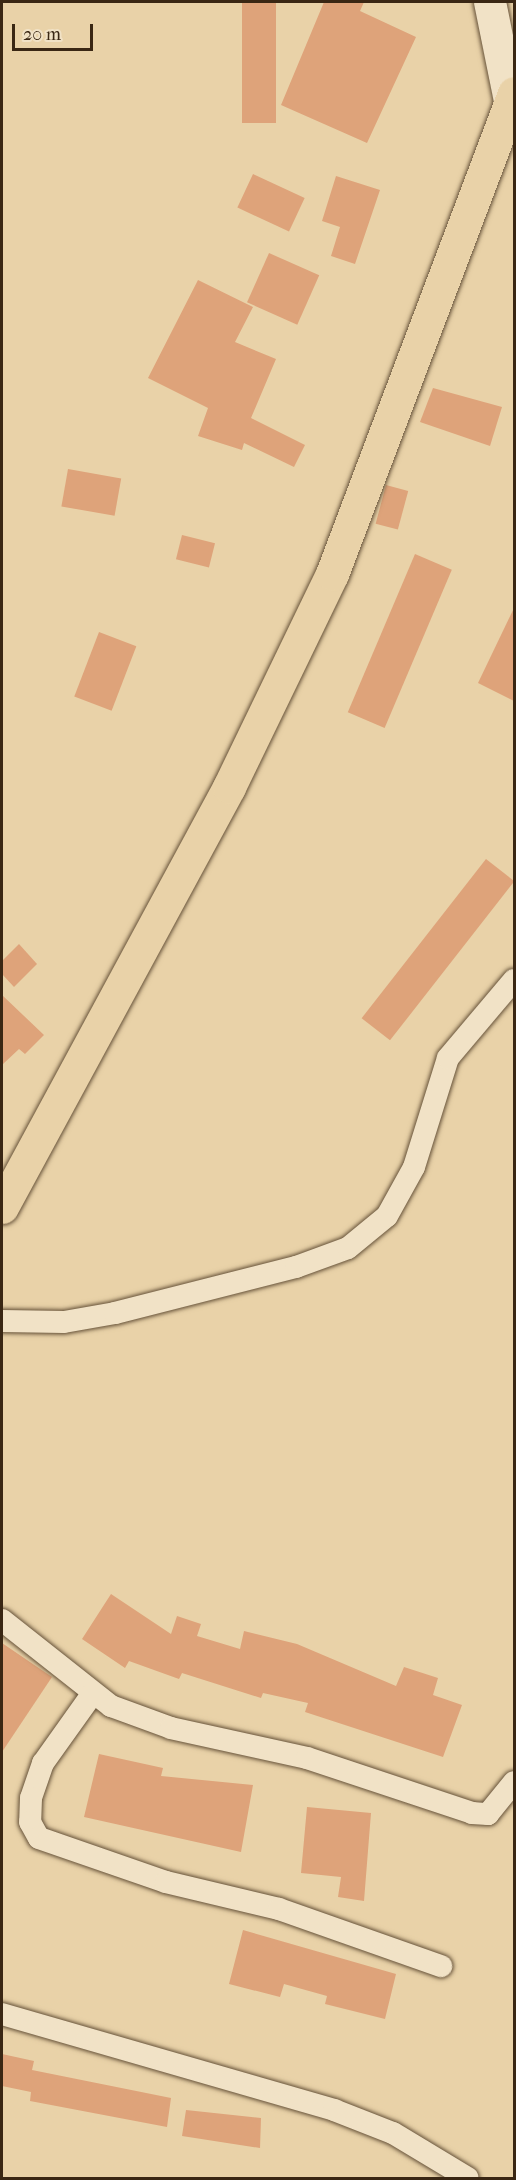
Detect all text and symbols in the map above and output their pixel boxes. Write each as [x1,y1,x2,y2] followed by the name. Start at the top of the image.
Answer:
[15,12,96,50] scale bar
[23,24,61,45] text: 20 m

